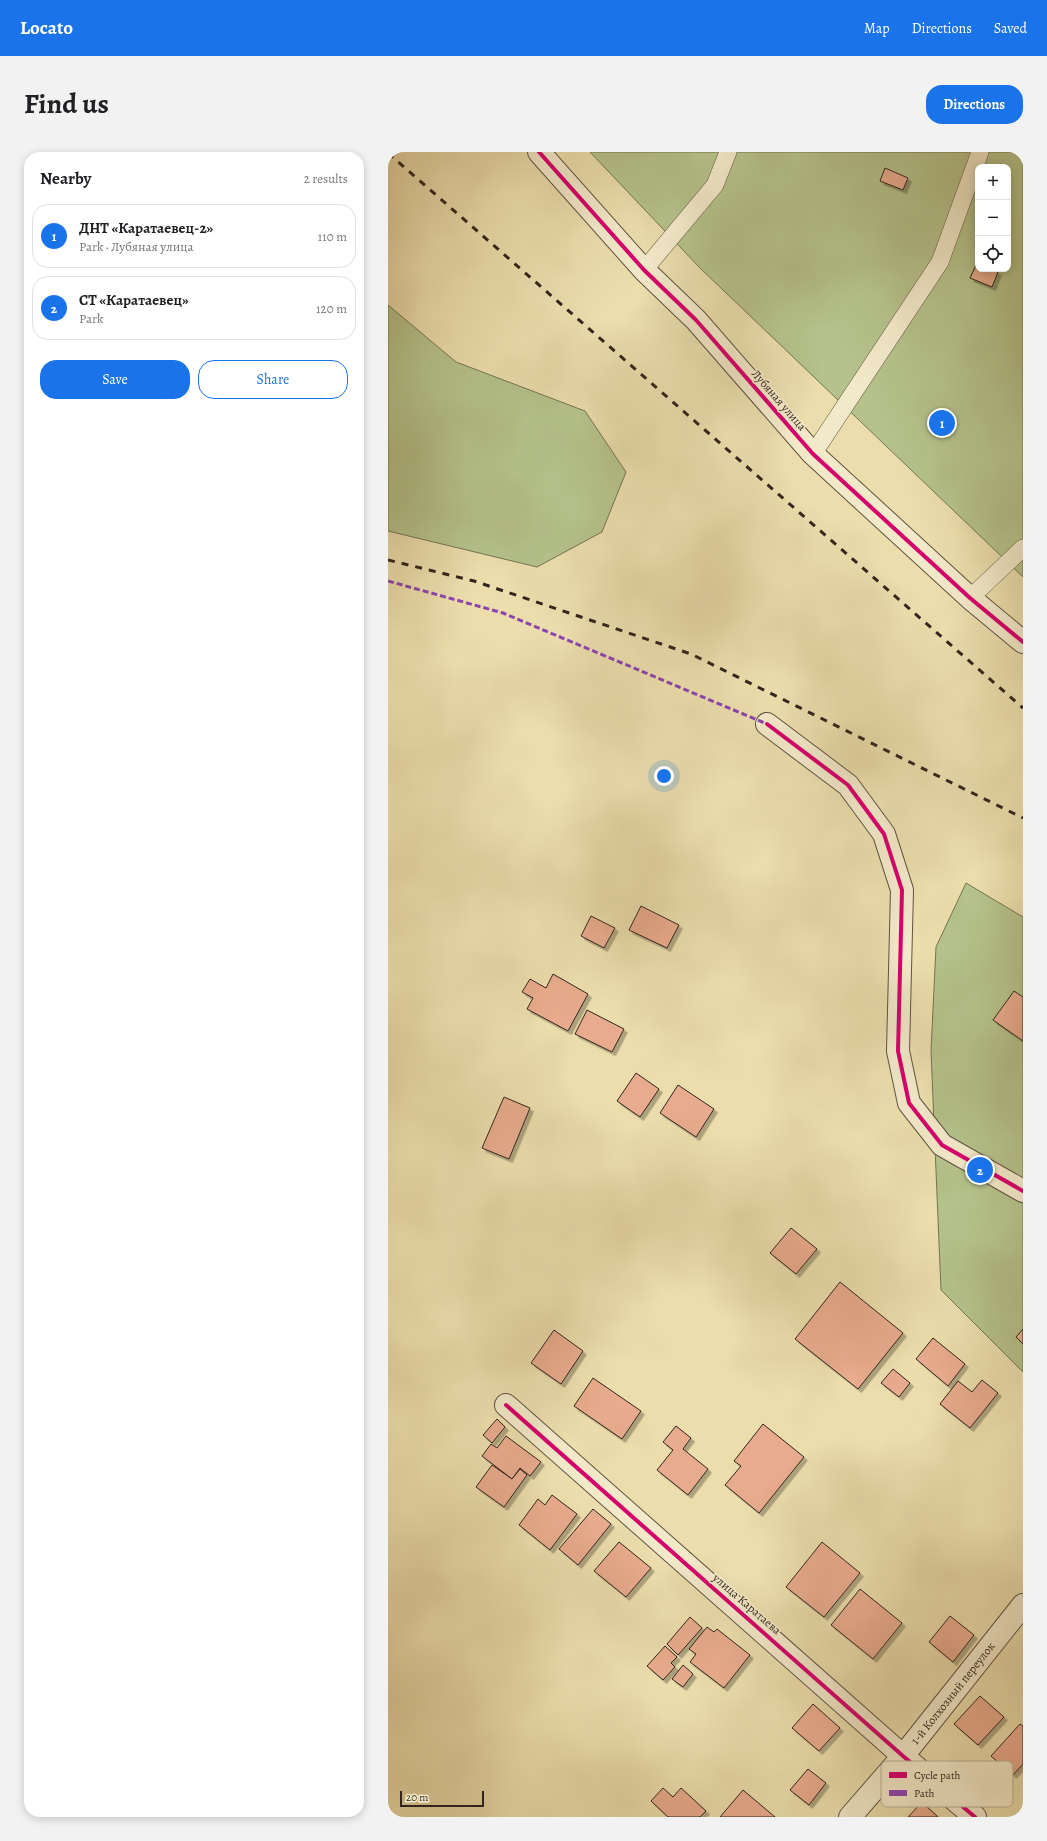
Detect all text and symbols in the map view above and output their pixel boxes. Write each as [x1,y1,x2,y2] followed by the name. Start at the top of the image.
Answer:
[20,15,73,41] text: Locato
[864,19,890,38] text: Map
[912,19,972,38] text: Directions
[994,19,1027,38] text: Saved
[24,85,109,123] text: Find us
[926,85,1023,124] button: Directions
[975,164,1011,272] map controls
[975,164,1011,200] button: +
[40,167,91,190] text: Nearby
[304,170,348,187] text: 2 results
[975,200,1011,236] button: −
[79,218,213,238] text: ДНТ «Каратаевец-2»
[52,228,56,245] text: 1
[318,228,347,245] text: 110 m
[975,236,1011,272] button: locate
[79,238,194,255] text: Park · Лубяная улица
[79,290,189,310] text: СТ «Каратаевец»
[51,300,57,317] text: 2
[316,300,347,317] text: 120 m
[79,310,103,327] text: Park
[40,360,190,399] button: Save
[198,360,348,399] button: Share
[748,366,810,434] street label: Лубяная улица
[929,408,955,438] pin: 1
[654,766,674,786] your location
[967,1155,993,1185] pin: 2
[709,1569,785,1638] street label: улица Каратаева
[907,1639,999,1748] street label: 1-й Колхозный переулок
[881,1761,1013,1807] legend
[914,1768,961,1783] text: Cycle path
[914,1786,935,1801] text: Path
[400,1789,484,1808] scale bar
[406,1790,428,1805] text: 20 m

